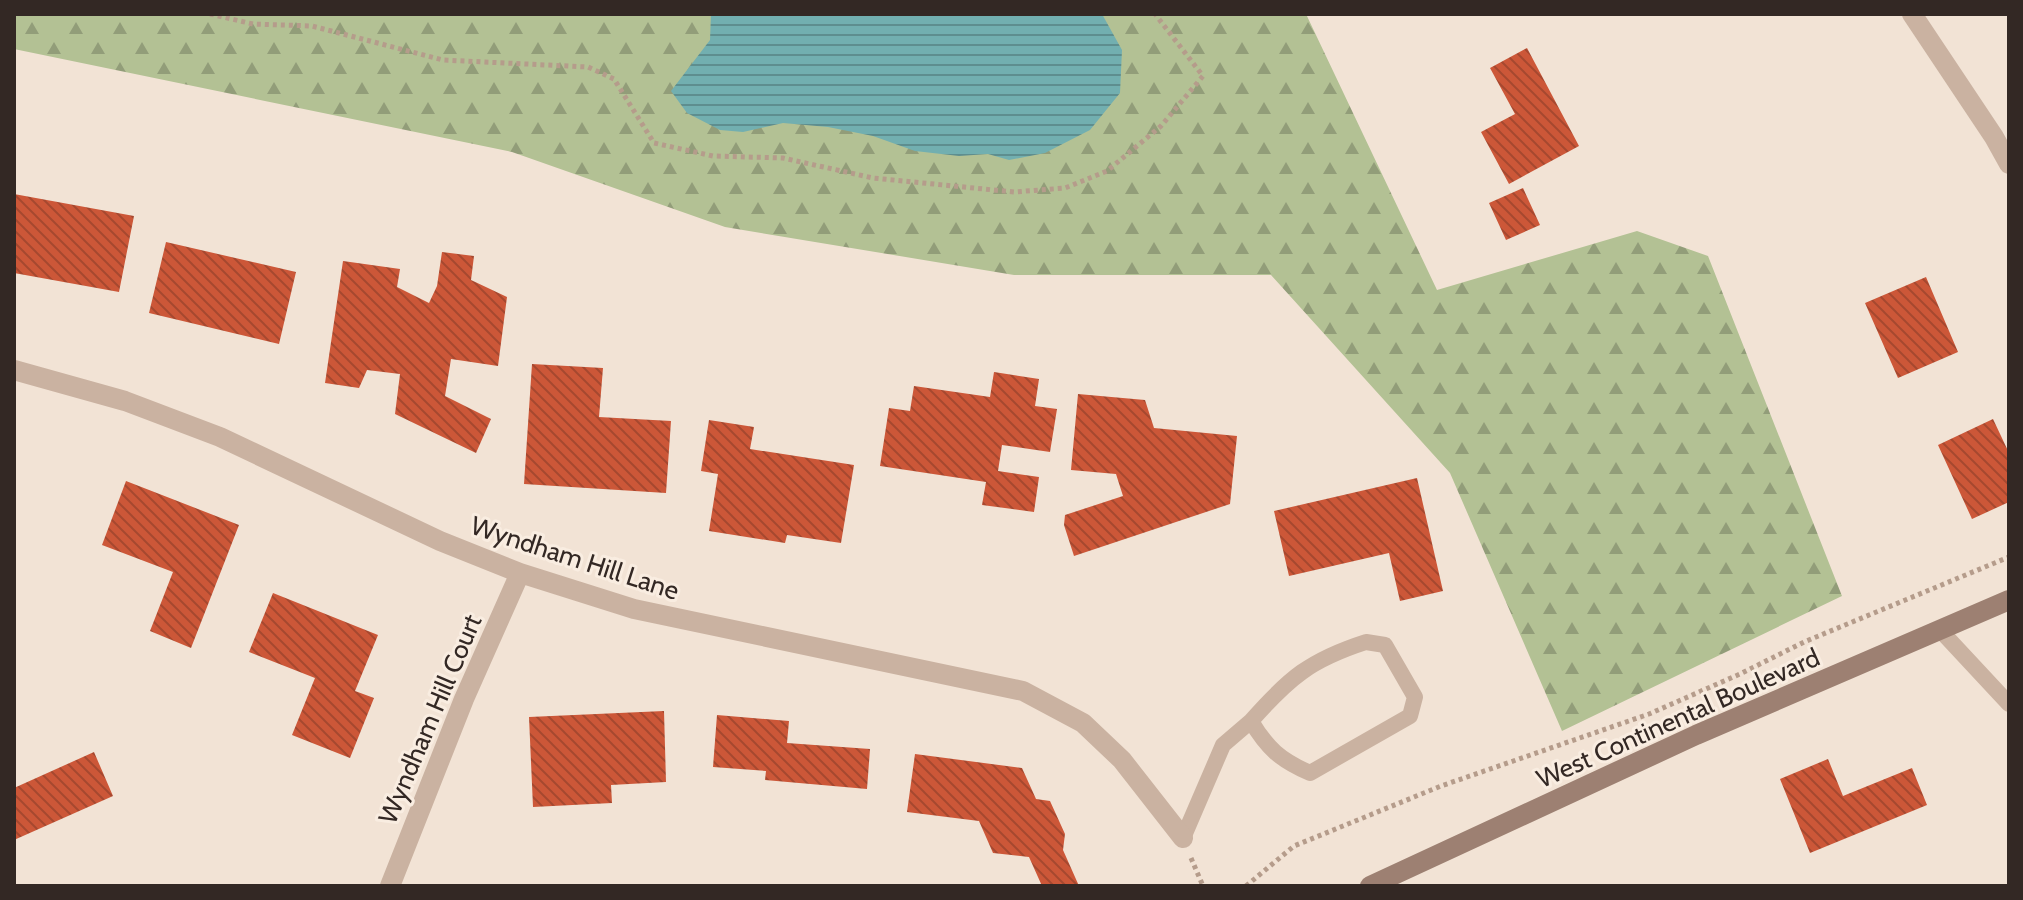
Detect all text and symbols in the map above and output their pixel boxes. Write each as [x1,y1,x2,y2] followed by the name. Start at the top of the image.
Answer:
[467,509,683,607] street label: Wyndham Hill Lane
[372,609,489,828] street label: Wyndham Hill Court
[1532,641,1824,795] street label: West Continental Boulevard

